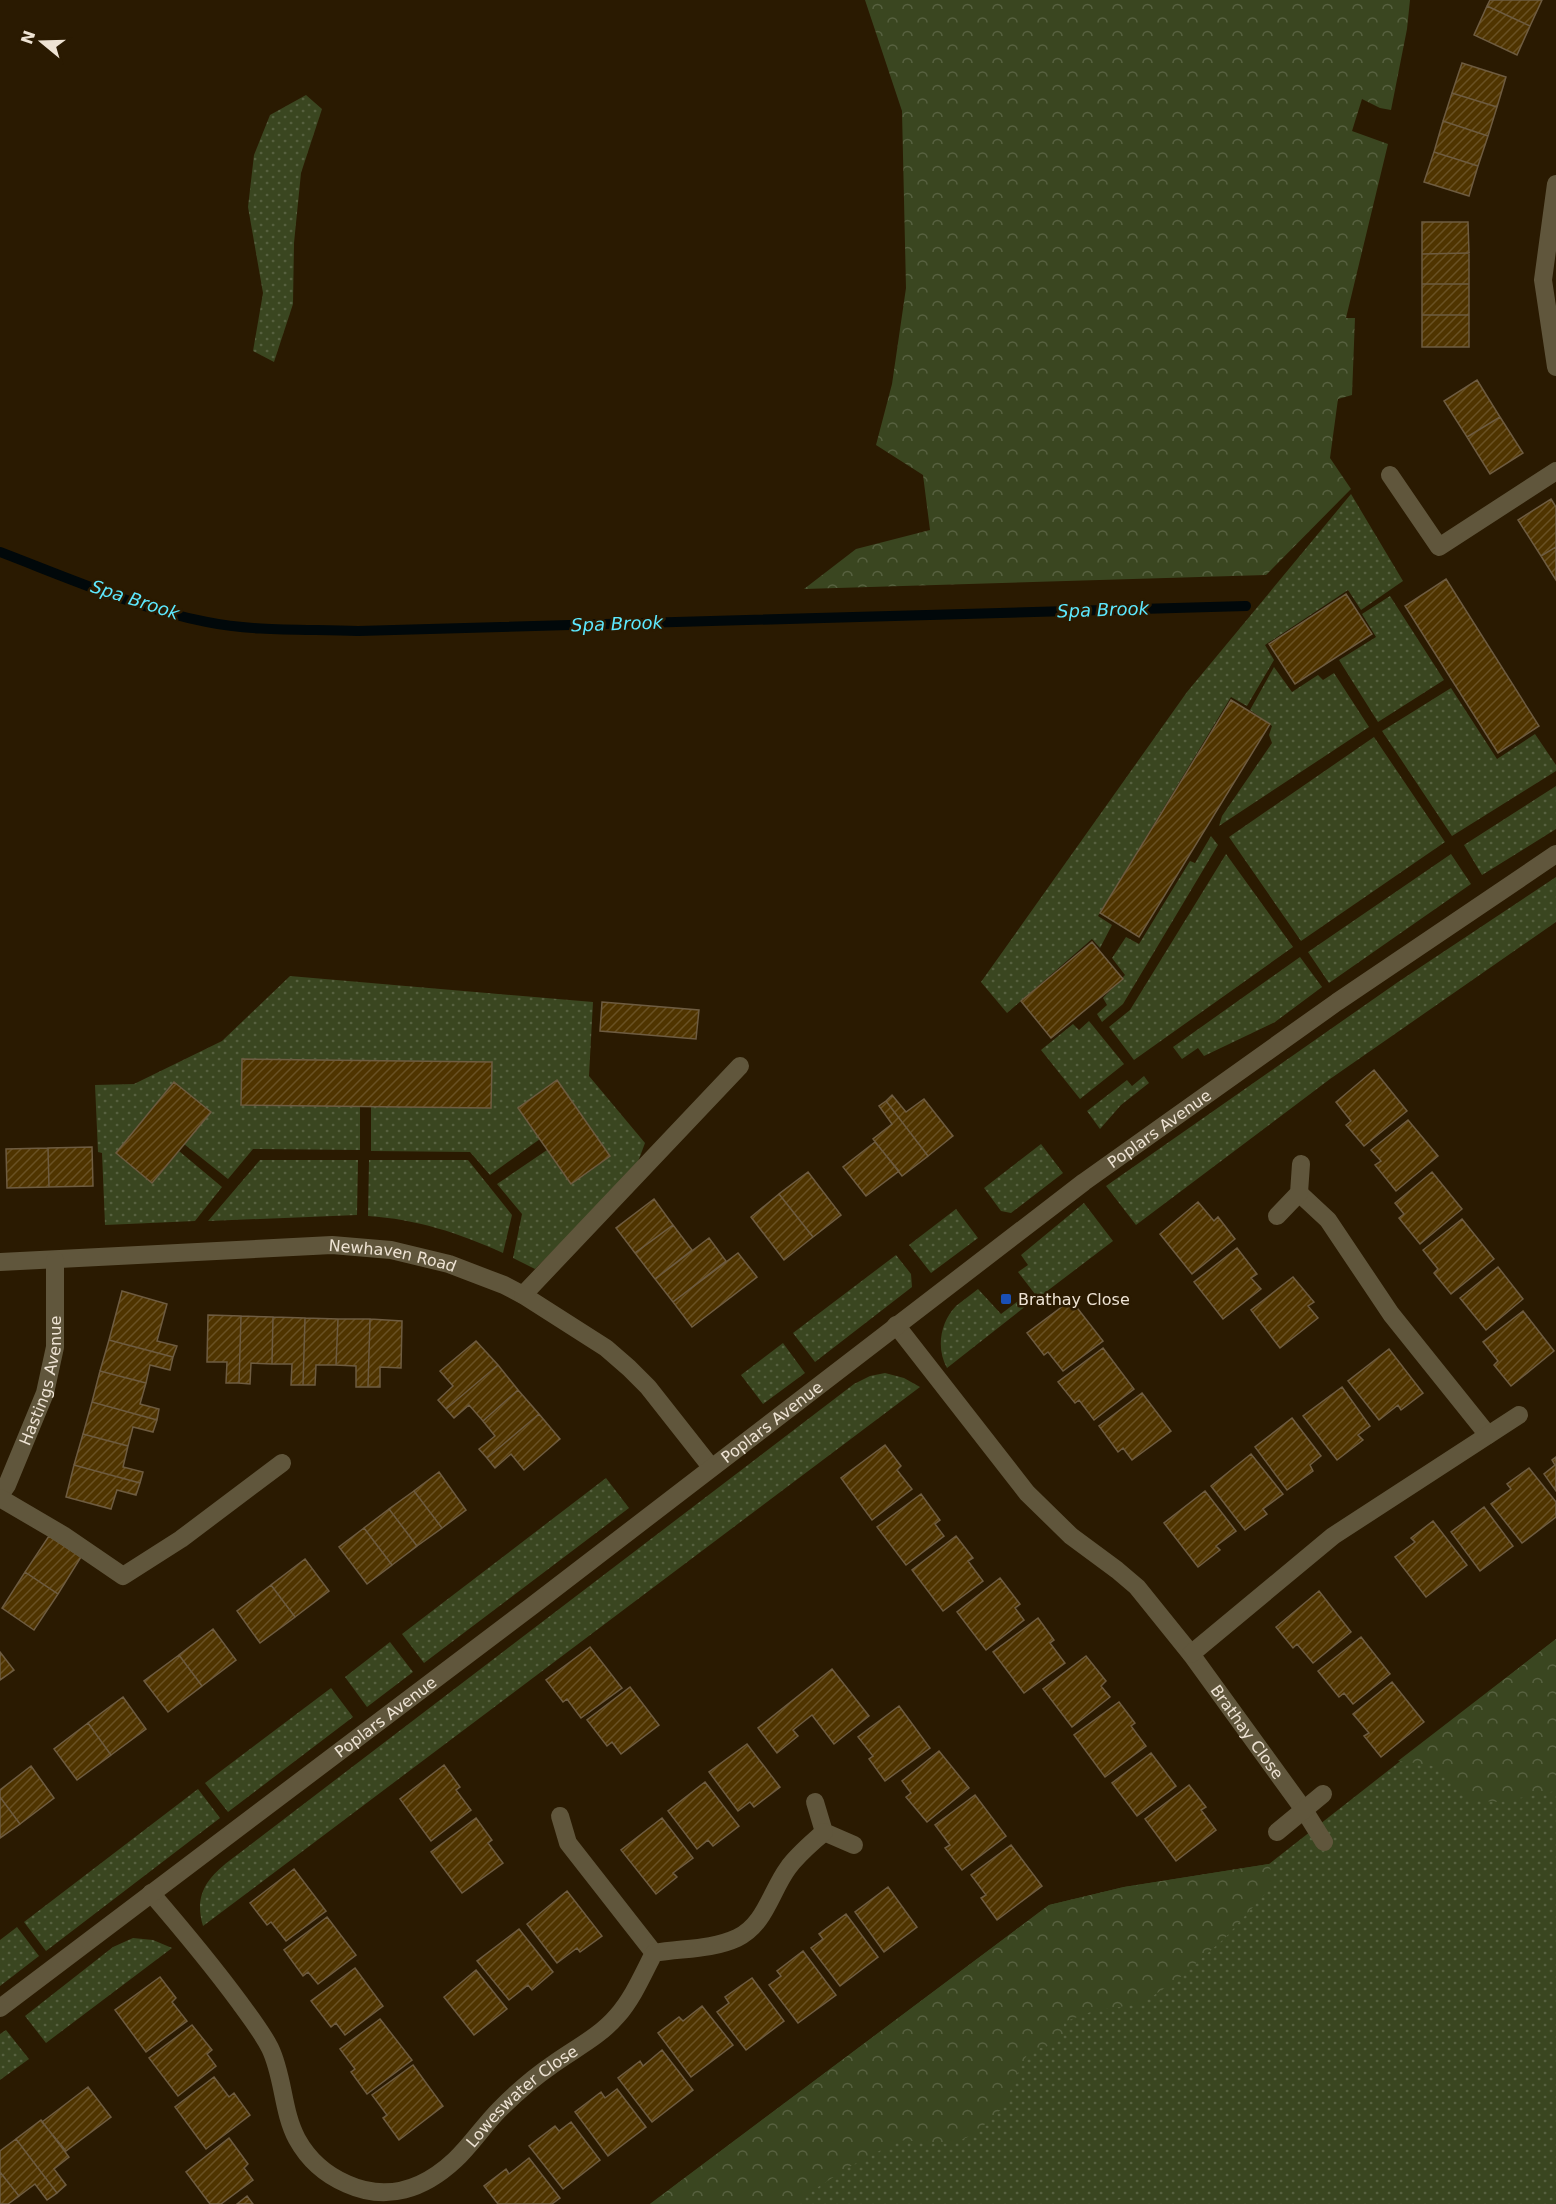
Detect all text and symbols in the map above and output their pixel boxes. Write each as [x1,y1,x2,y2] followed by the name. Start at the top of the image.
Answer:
[12,12,72,72] north arrow
[17,28,39,47] text: N
[88,575,184,624] water label: Spa Brook
[1057,597,1151,622] water label: Spa Brook
[571,611,665,636] water label: Spa Brook
[1104,1086,1215,1172] street label: Poplars Avenue
[328,1236,459,1276] street label: Newhaven Road
[1018,1290,1130,1309] place label: Brathay Close
[999,1292,1013,1306] marker: Brathay Close
[15,1316,65,1448] street label: Hastings Avenue
[717,1377,826,1467] street label: Poplars Avenue
[331,1673,440,1762] street label: Poplars Avenue
[1206,1681,1287,1783] street label: Brathay Close
[462,2042,581,2151] street label: Loweswater Close

